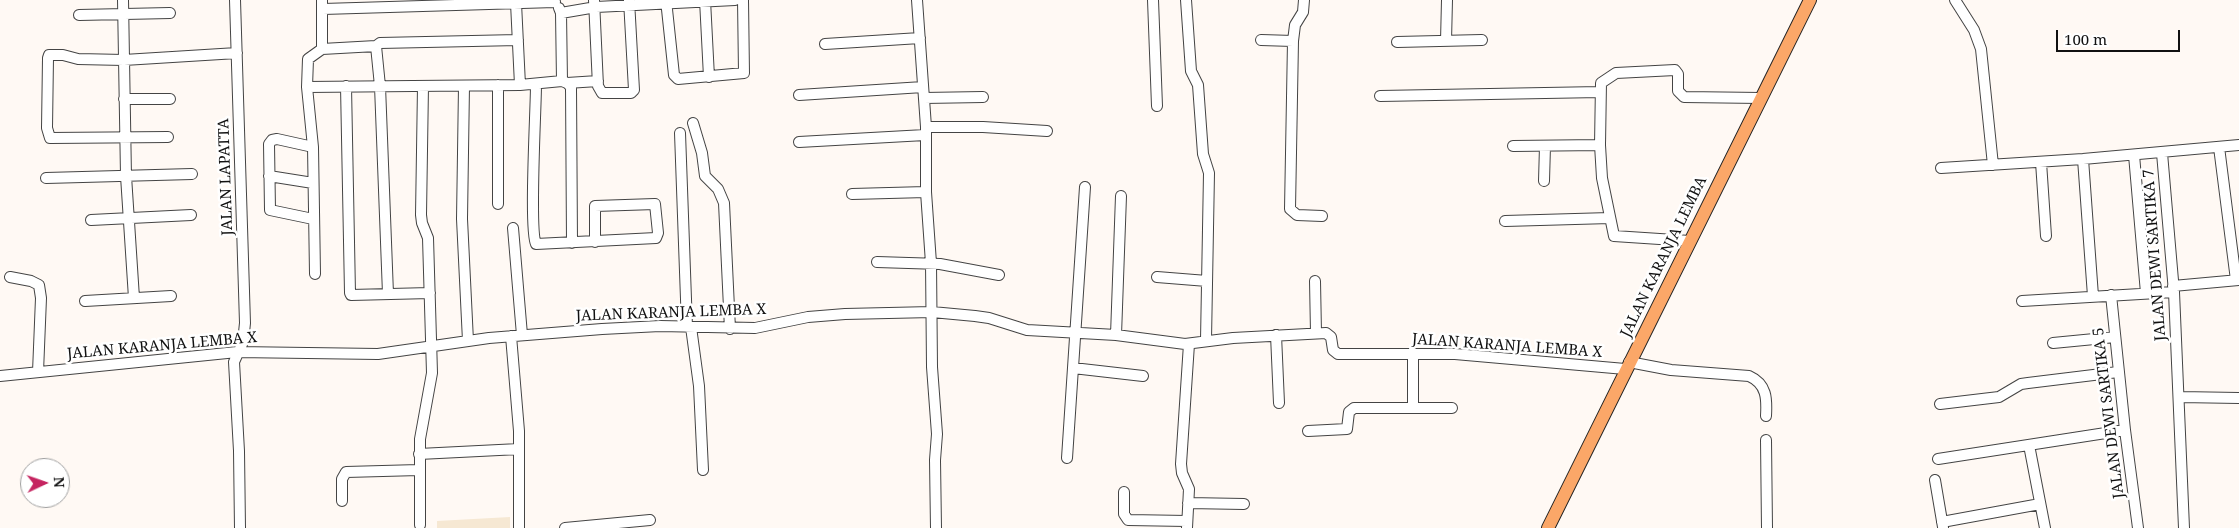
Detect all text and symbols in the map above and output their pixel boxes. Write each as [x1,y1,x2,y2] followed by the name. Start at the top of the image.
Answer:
[2059,20,2183,52] scale bar
[2064,29,2107,49] text: 100 m
[215,118,237,236] street label: JALAN LAPATTA
[2140,168,2170,342] street label: JALAN DEWI SARTIKA 7
[1617,174,1711,340] street label: JALAN KARANJA LEMBA
[575,301,767,325] street label: JALAN KARANJA LEMBA X
[2090,326,2128,500] street label: JALAN DEWI SARTIKA 5
[66,329,258,363] street label: JALAN KARANJA LEMBA X
[1411,330,1603,362] street label: JALAN KARANJA LEMBA X
[20,458,70,508] north arrow
[50,476,69,488] text: N

